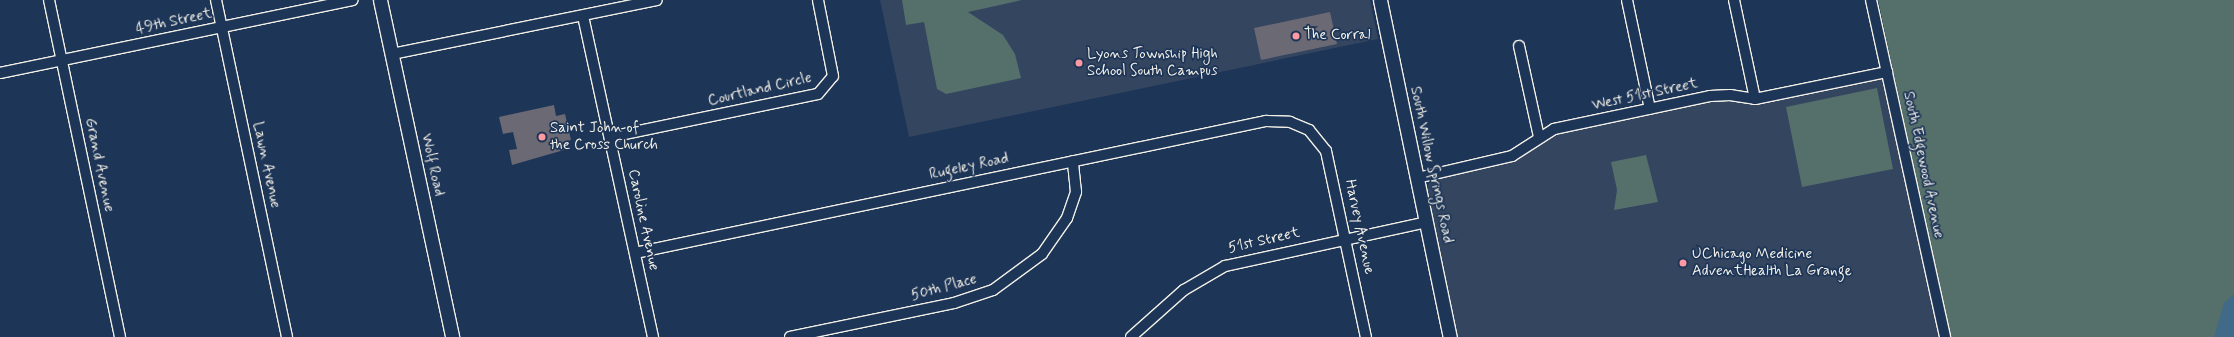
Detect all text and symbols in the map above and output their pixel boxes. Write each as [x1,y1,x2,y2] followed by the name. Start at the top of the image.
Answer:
[134,5,214,39] street label: 49th Street
[1304,27,1372,45] place label: The Corral
[1291,31,1301,41] marker: The Corral
[1087,45,1220,80] place label: Lyons Township High School South Campus
[1074,58,1084,68] marker: Lyons Township High School South Campus
[706,69,814,111] street label: Courtland Circle
[1590,75,1700,115] street label: West 51st Street
[1405,85,1457,245] street label: South Willow Springs Road
[1899,91,1947,239] street label: South Edgewood Avenue
[80,117,118,213] street label: Grand Avenue
[248,119,284,211] street label: Lawn Avenue
[550,119,661,154] place label: Saint John of the Cross Church
[417,132,447,198] street label: Wolf Road
[537,132,547,142] marker: Saint John of the Cross Church
[928,150,1010,184] street label: Rugeley Road
[623,167,663,273] street label: Caroline Avenue
[1340,179,1378,275] street label: Harvey Avenue
[1227,224,1301,258] street label: 51st Street
[1692,245,1855,280] place label: UChicago Medicine AdventHealth La Grange
[1677,257,1689,269] marker: UChicago Medicine AdventHealth La Grange
[909,271,979,305] street label: 50th Place

